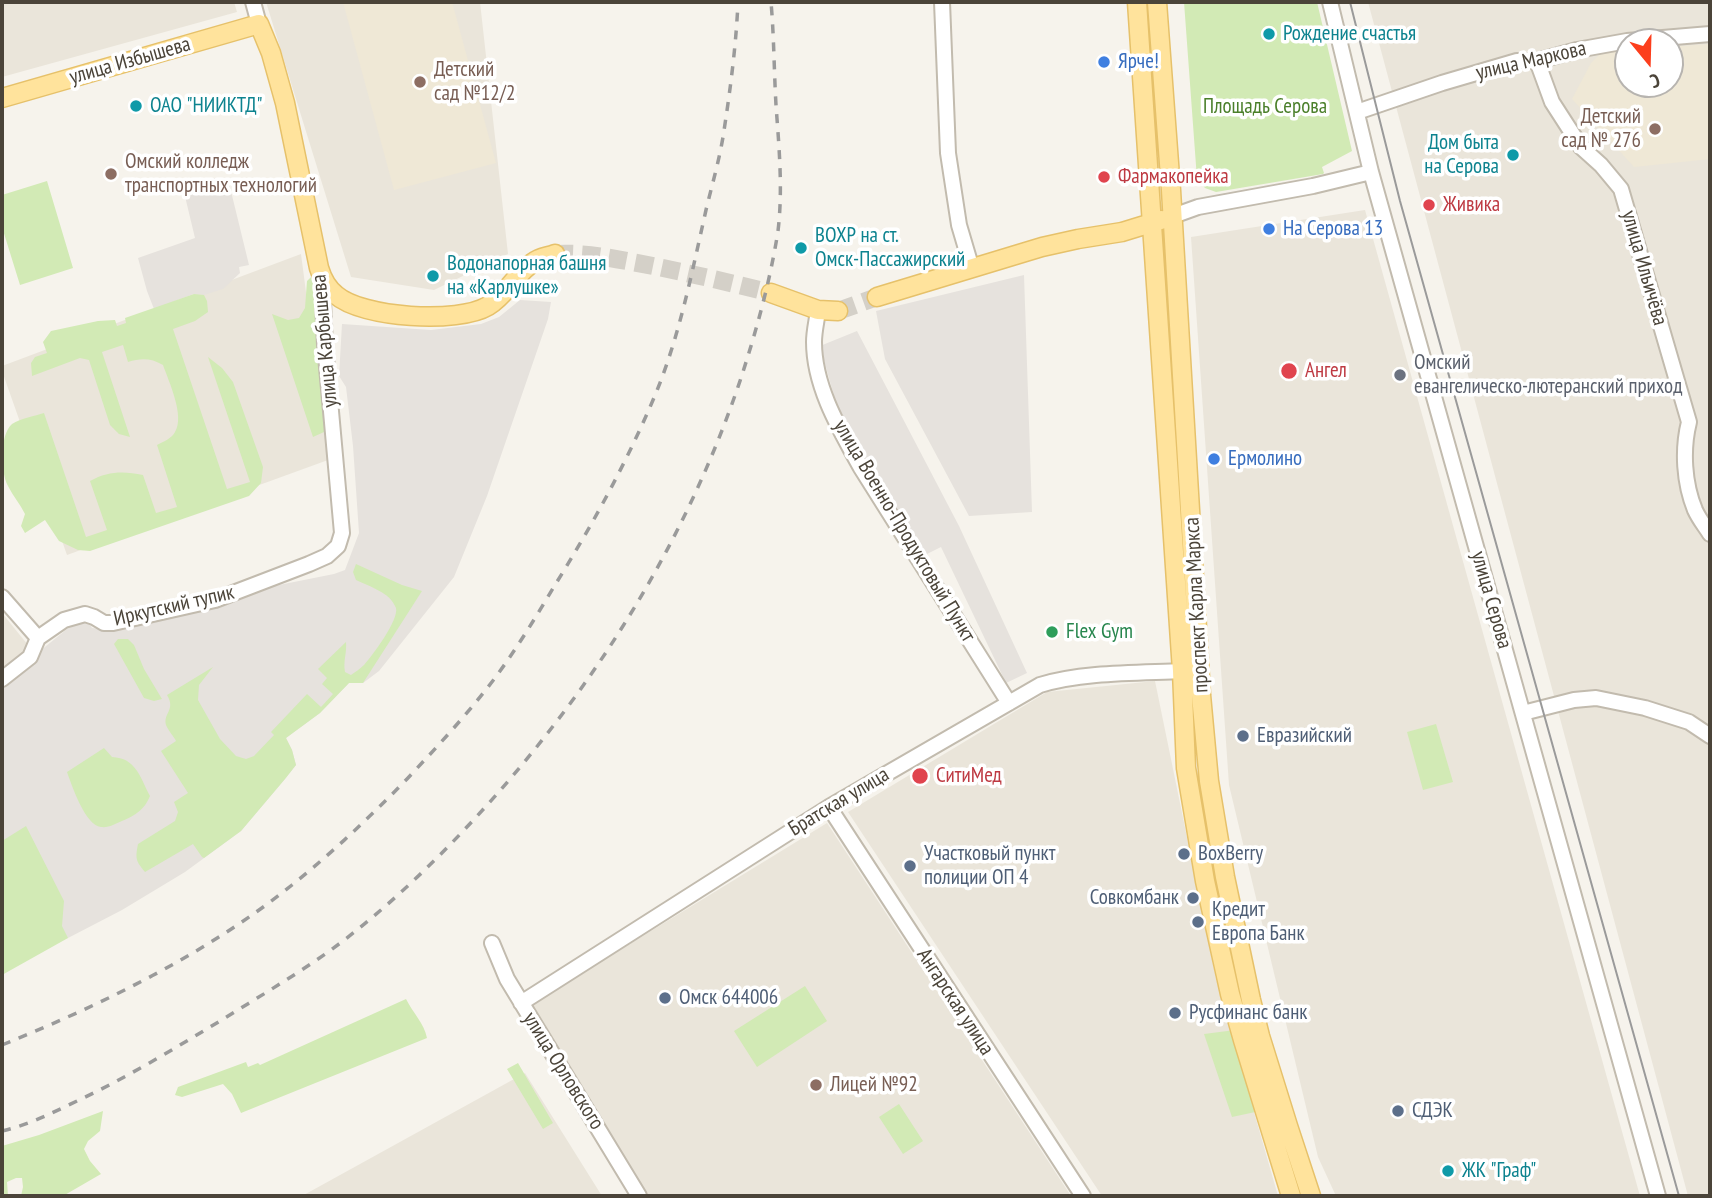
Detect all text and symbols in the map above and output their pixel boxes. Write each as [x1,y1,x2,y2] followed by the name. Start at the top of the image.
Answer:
[1283,21,1416,47] place label: Рождение счастья
[1261,26,1277,42] marker: Рождение счастья
[1614,28,1684,98] north arrow
[67,32,193,90] street label: улица Избышева
[1473,36,1589,86] street label: улица Маркова
[1118,49,1159,75] place label: Ярче!
[1096,54,1112,70] marker: Ярче!
[434,57,515,107] place label: Детский сад №12/2
[1647,68,1663,94] text: С
[412,74,428,90] marker: Детский сад №12/2
[150,93,263,119] place label: ОАО "НИИКТД"
[1203,94,1327,120] park label: Площадь Серова
[128,98,144,114] marker: ОАО "НИИКТД"
[1561,104,1641,154] place label: Детский сад № 276
[1647,121,1663,137] marker: Детский сад № 276
[1424,130,1499,180] place label: Дом быта на Серова
[1505,147,1521,163] marker: Дом быта на Серова
[125,149,317,199] place label: Омский колледж транспортных технологий
[1118,164,1229,190] place label: Фармакопейка
[103,166,119,182] marker: Омский колледж транспортных технологий
[1096,169,1112,185] marker: Фармакопейка
[1443,192,1500,218] place label: Живика
[1421,197,1437,213] marker: Живика
[1616,208,1672,328] street label: улица Ильичёва
[1283,216,1383,242] place label: На Серова 13
[1261,221,1277,237] marker: На Серова 13
[815,223,965,273] place label: ВОХР на ст. Омск-Пассажирский
[793,240,809,256] marker: ВОХР на ст. Омск-Пассажирский
[447,251,606,301] place label: Водонапорная башня на «Карлушке»
[425,268,441,284] marker: Водонапорная башня на «Карлушке»
[307,273,343,409] street label: улица Карбышева
[1414,350,1682,400] place label: Омский евангелическо-лютеранский приход
[1305,358,1347,384] place label: Ангел
[1279,361,1299,381] marker: Ангел
[1392,367,1408,383] marker: Омский евангелическо-лютеранский приход
[828,415,980,647] street label: улица Военно-Продуктовый Пункт
[1228,446,1302,472] place label: Ермолино
[1206,451,1222,467] marker: Ермолино
[1180,517,1214,693] street label: проспект Карла Маркса
[1465,548,1517,652] street label: улица Серова
[111,580,237,632] street label: Иркутский тупик
[1066,619,1133,645] place label: Flex Gym
[1044,624,1060,640] marker: Flex Gym
[1257,723,1352,749] place label: Евразийский
[1235,728,1251,744] marker: Евразийский
[784,762,894,842] street label: Братская улица
[936,763,1002,789] place label: СитиМед
[910,766,930,786] marker: СитиМед
[924,841,1055,891] place label: Участковый пункт полиции ОП 4
[1198,841,1263,867] place label: BoxBerry
[1176,846,1192,862] marker: BoxBerry
[902,858,918,874] marker: Участковый пункт полиции ОП 4
[1090,885,1179,911] place label: Совкомбанк
[1185,890,1201,906] marker: Совкомбанк
[1212,897,1305,947] place label: Кредит Европа Банк
[1190,914,1206,930] marker: Кредит Европа Банк
[911,944,999,1060] street label: Ангарская улица
[679,985,778,1011] place label: Омск 644006
[657,990,673,1006] marker: Омск 644006
[1189,1000,1307,1026] place label: Русфинанс банк
[1167,1005,1183,1021] marker: Русфинанс банк
[517,1008,609,1134] street label: улица Орловского
[830,1072,918,1098] place label: Лицей №92
[808,1077,824,1093] marker: Лицей №92
[1412,1098,1453,1124] place label: СДЭК
[1390,1103,1406,1119] marker: СДЭК
[1462,1158,1536,1184] place label: ЖК "Граф"
[1440,1163,1456,1179] marker: ЖК "Граф"

